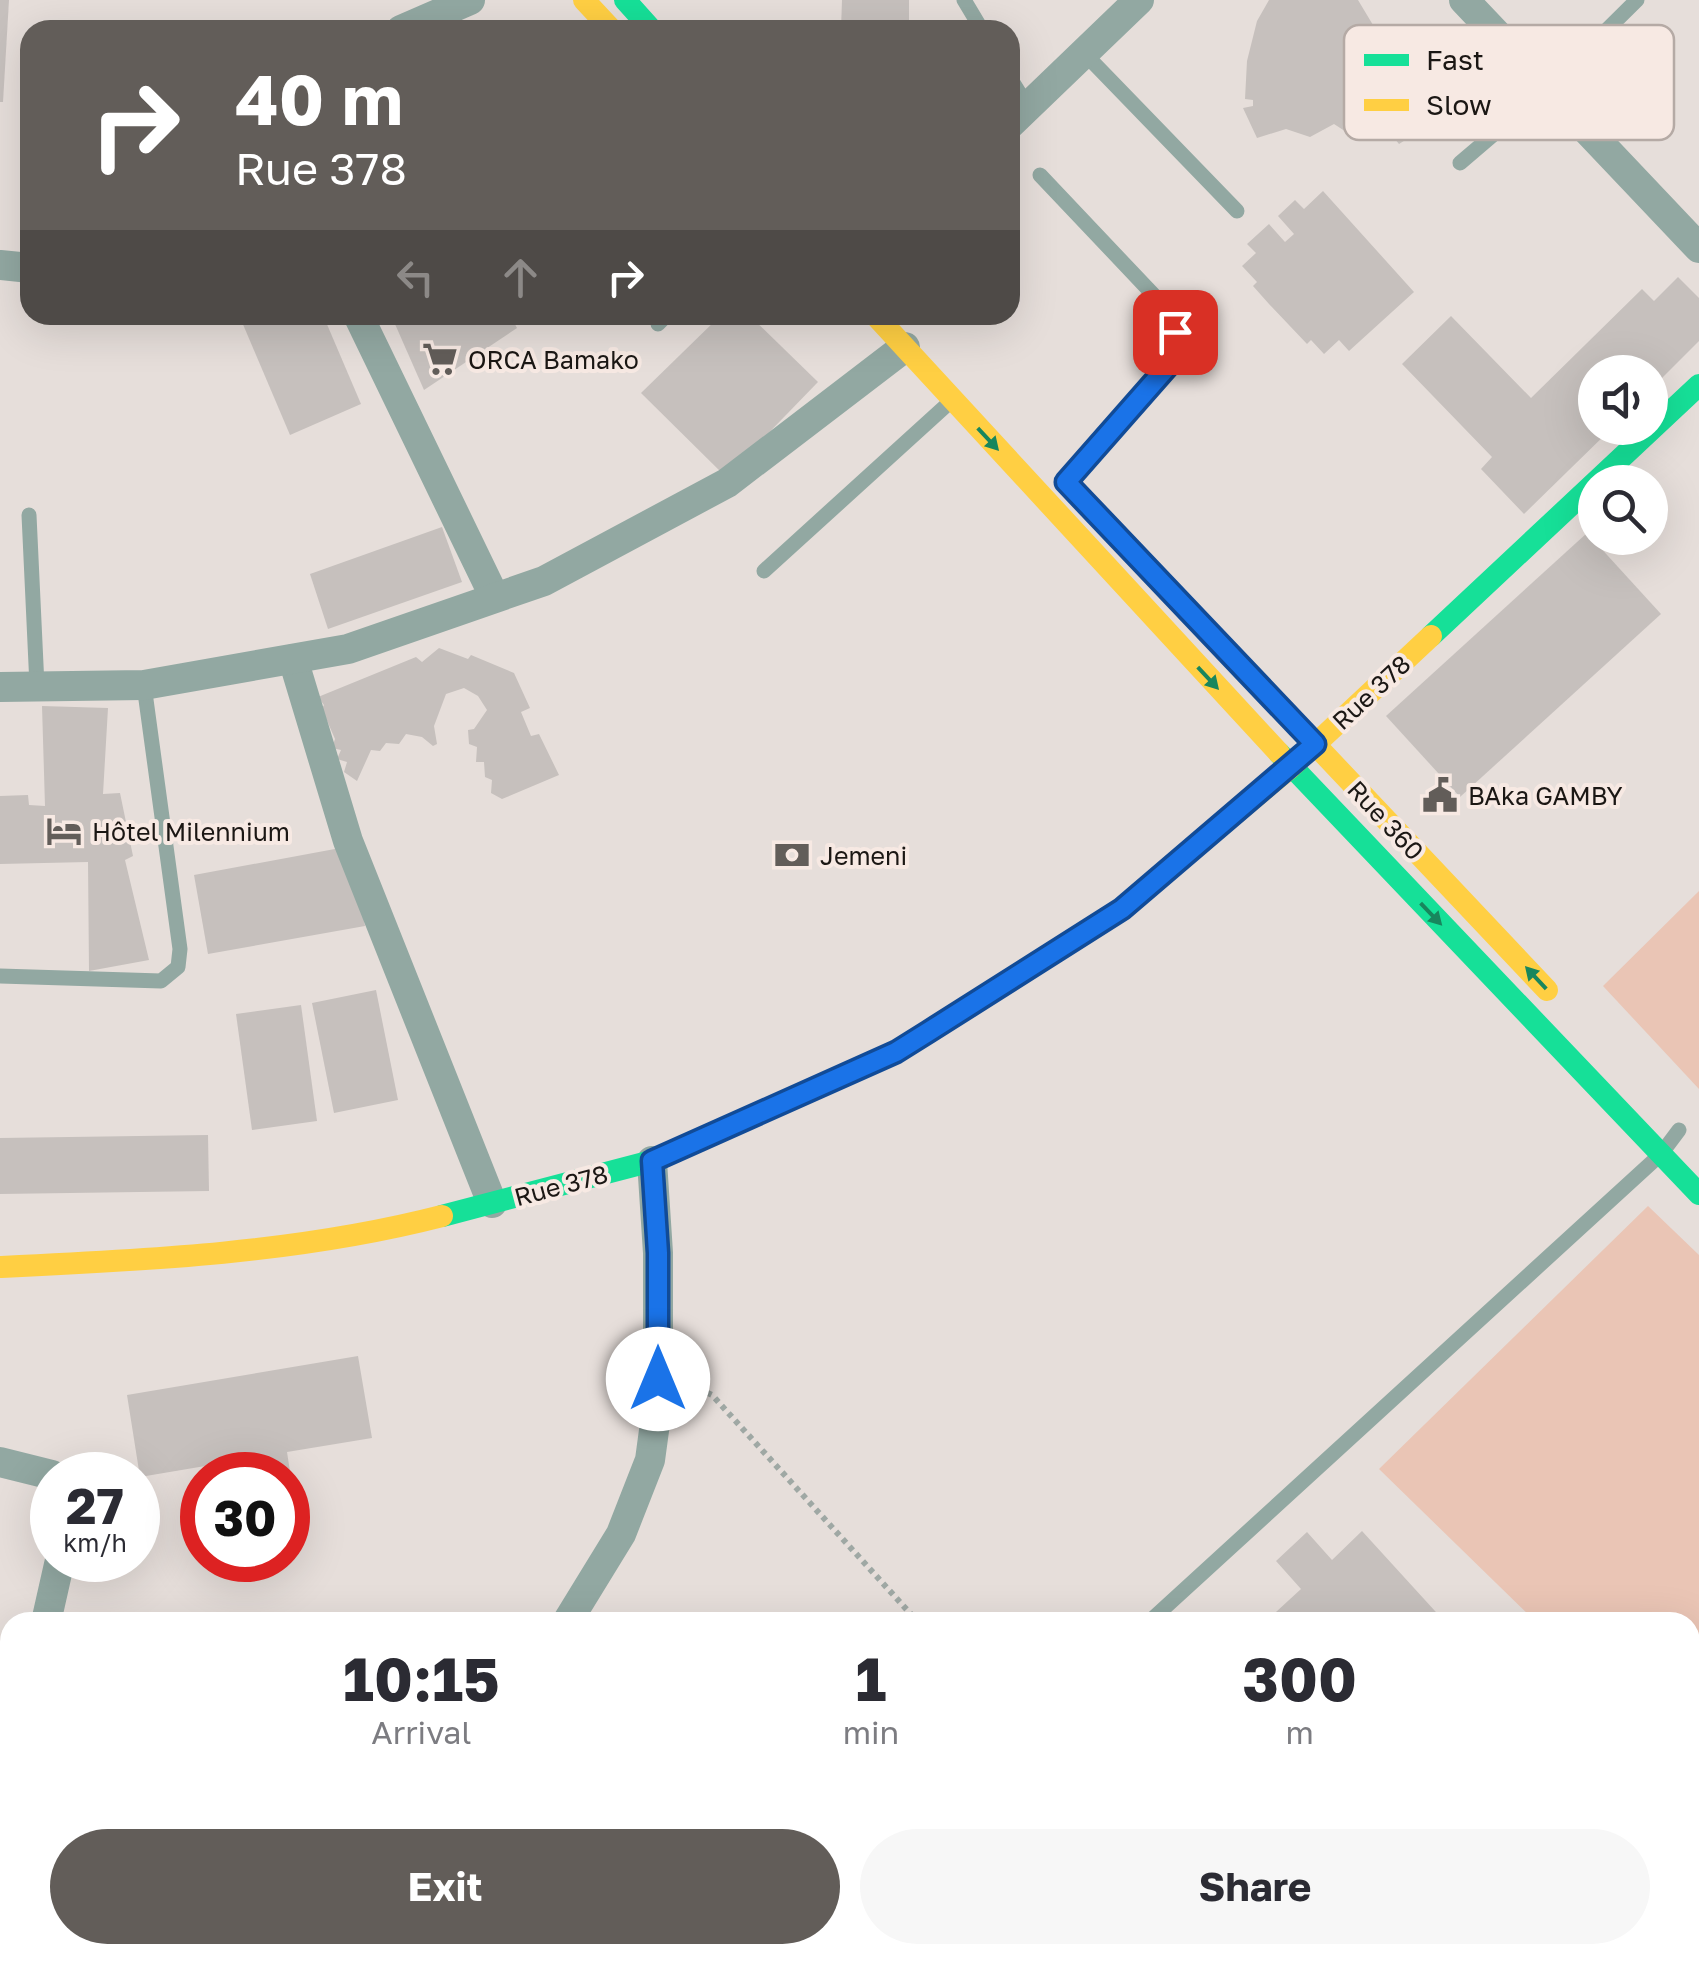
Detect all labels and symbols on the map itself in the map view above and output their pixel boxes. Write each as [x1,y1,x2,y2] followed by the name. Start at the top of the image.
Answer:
[1344,25,1674,140] legend
[1426,43,1484,76] text: Fast
[1426,88,1492,121] text: Slow
[1133,290,1218,375] pin
[421,340,459,378] supermarket icon: ORCA Bamako
[468,344,639,375] place label: ORCA Bamako
[977,426,1000,450] one-way arrow
[1326,648,1416,736] street label: Rue 378
[1196,666,1219,690] one-way arrow
[1341,774,1431,866] street label: Rue 360
[1421,776,1459,814] public building icon: BAka GAMBY
[1468,780,1622,811] place label: BAka GAMBY
[45,812,83,850] hotel icon: Hôtel Milennium
[92,816,290,847] place label: Hôtel Milennium
[773,836,811,874] bank icon: Jemeni
[820,840,907,871] place label: Jemeni
[1419,902,1442,926] one-way arrow
[1525,967,1548,991] one-way arrow
[511,1158,611,1212] street label: Rue 378
[606,1327,710,1431] position arrow
[180,1452,310,1582] speed limit sign: 30

